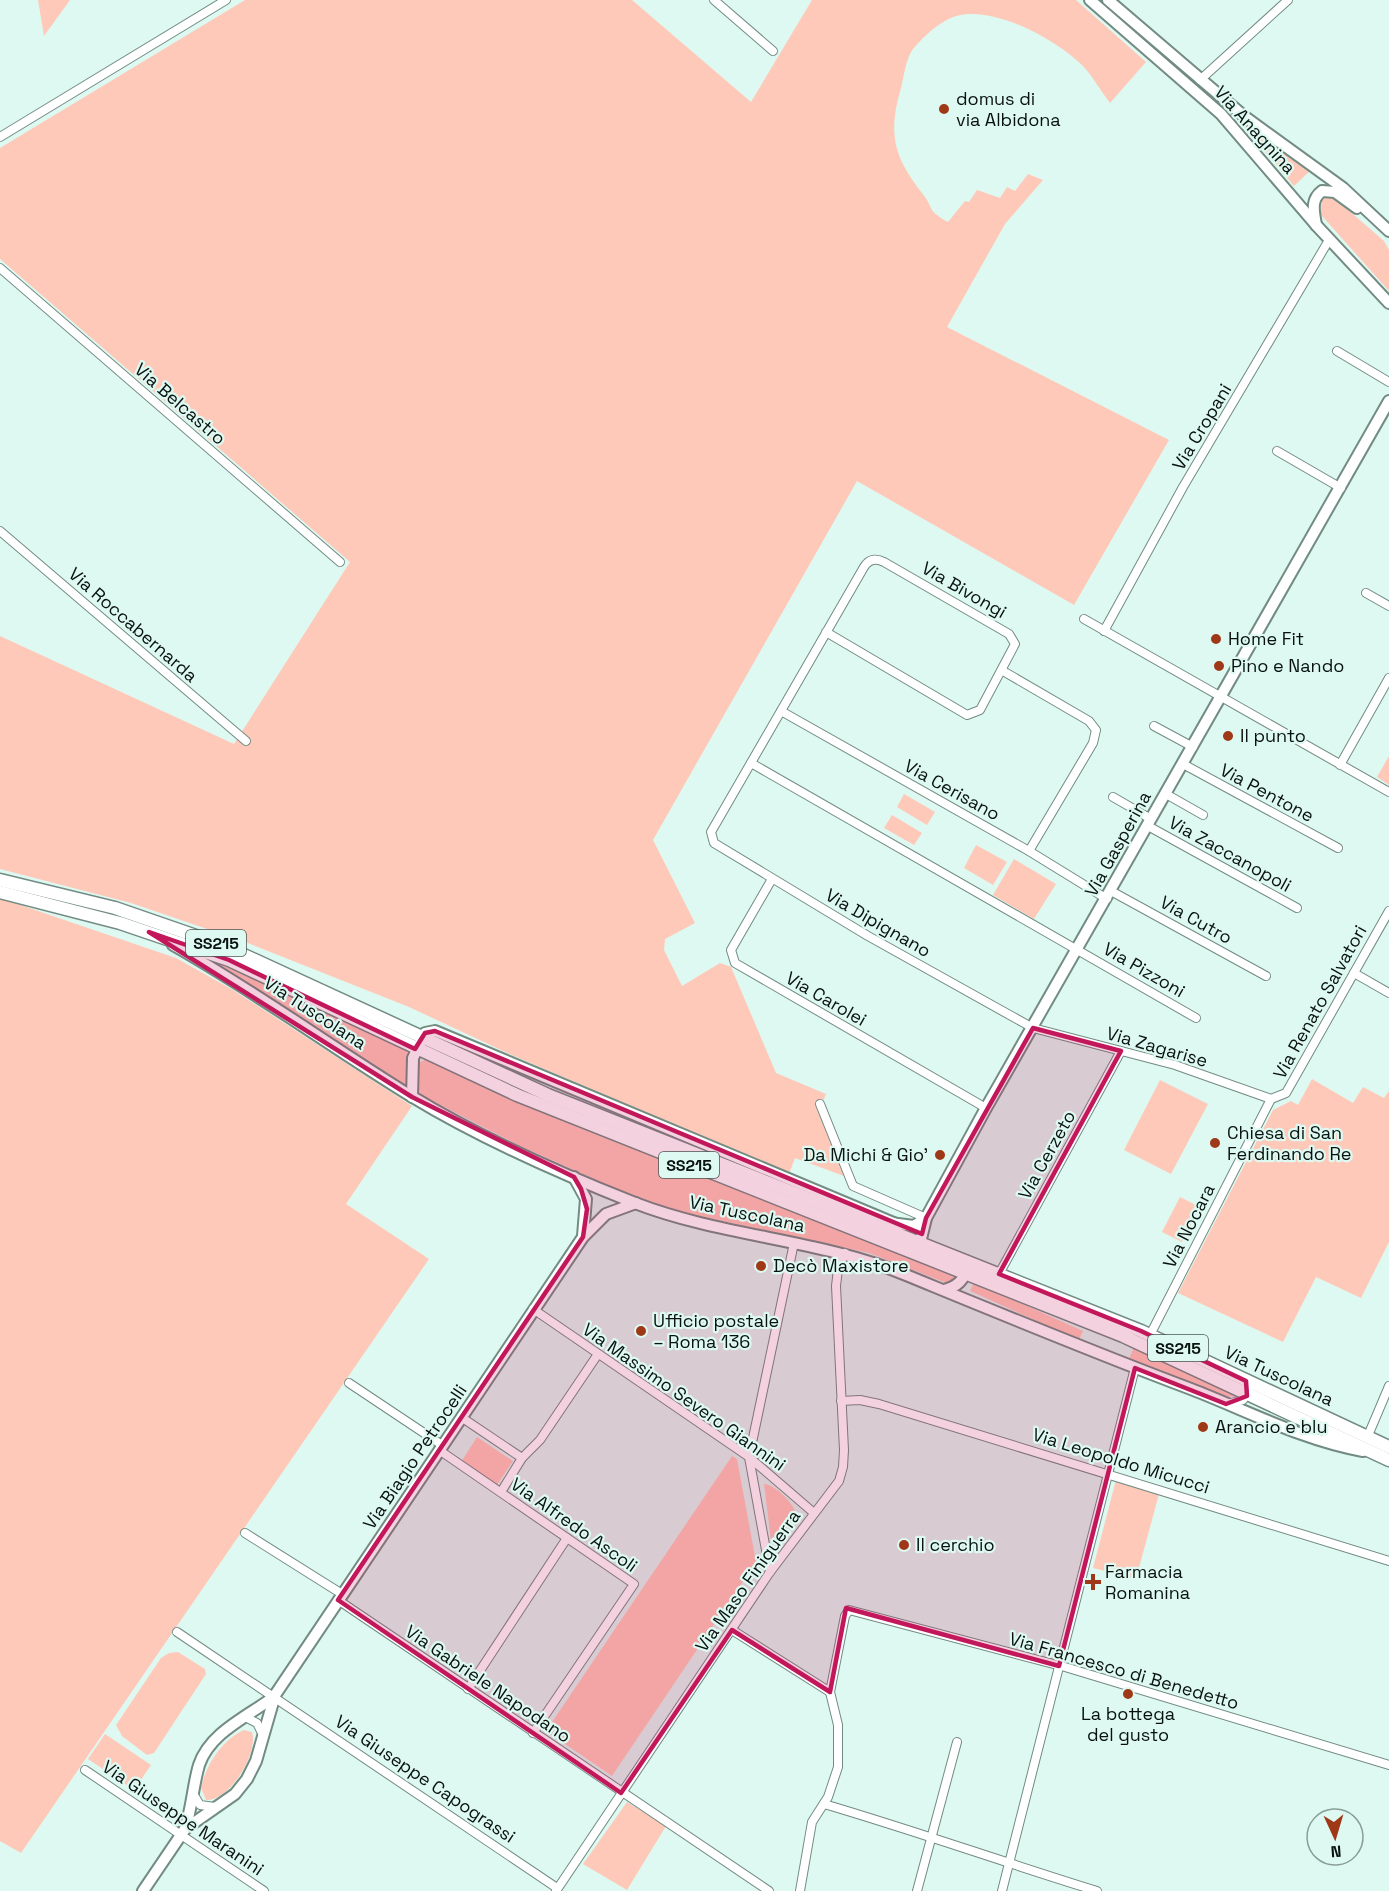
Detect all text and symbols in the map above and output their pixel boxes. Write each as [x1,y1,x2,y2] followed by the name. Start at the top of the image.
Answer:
[1210,81,1301,179] street label: Via Anagnina
[956,87,1061,131] place label: domus di via Albidona
[937,102,951,116] marker: domus di via Albidona
[130,358,231,450] street label: Via Belcastro
[1167,379,1236,474] street label: Via Cropani
[918,556,1011,623] street label: Via Bivongi
[64,562,203,687] street label: Via Roccabernarda
[1228,627,1304,650] place label: Home Fit
[1209,632,1223,646] marker: Home Fit
[1231,654,1344,677] place label: Pino e Nando
[1212,659,1226,673] marker: Pino e Nando
[1240,724,1306,747] place label: Il punto
[1221,729,1235,743] marker: Il punto
[900,754,1004,825] street label: Via Cerisano
[1216,758,1318,827] street label: Via Pentone
[1079,787,1156,900] street label: Via Gasperina
[1165,810,1296,897] street label: Via Zaccanopoli
[821,883,935,962] street label: Via Dipignano
[1156,890,1236,949] street label: Via Cutro
[1268,921,1371,1083] street label: Via Renato Salvatori
[186,930,246,956] road number: SS215
[1099,937,1189,1002] street label: Via Pizzoni
[782,966,871,1031] street label: Via Carolei
[260,971,371,1054] street label: Via Tuscolana
[1104,1021,1210,1072] street label: Via Zagarise
[1013,1106,1080,1203] street label: Via Cerzeto
[1227,1121,1352,1165] place label: Chiesa di San Ferdinando Re
[1208,1136,1222,1150] marker: Chiesa di San Ferdinando Re
[803,1143,928,1166] place label: Da Michi & Gio'
[933,1148,947,1162] marker: Da Michi & Gio'
[659,1152,719,1178] road number: SS215
[1158,1180,1220,1272] street label: Via Nocara
[687,1190,807,1237] street label: Via Tuscolana
[773,1254,909,1277] place label: Decò Maxistore
[754,1259,768,1273] marker: Decò Maxistore
[653,1309,779,1353] place label: Ufficio postale – Roma 136
[578,1317,790,1476] street label: Via Massimo Severo Giannini
[634,1324,648,1338] marker: Ufficio postale – Roma 136
[1148,1335,1208,1361] road number: SS215
[1221,1340,1337,1411] street label: Via Tuscolana
[358,1380,472,1534] street label: Via Biagio Petrocelli
[1215,1415,1327,1438] place label: Arancio e blu
[1196,1420,1210,1434] marker: Arancio e blu
[1030,1423,1213,1498] street label: Via Leopoldo Micucci
[506,1472,642,1577] street label: Via Alfredo Ascoli
[690,1505,805,1656] street label: Via Maso Finiguerra
[916,1533,995,1556] place label: Il cerchio
[897,1538,911,1552] marker: Il cerchio
[1105,1560,1190,1604] place label: Farmacia Romanina
[1086,1575,1100,1589] marker: Farmacia Romanina
[401,1620,576,1748] street label: Via Gabriele Napodano
[1007,1627,1242,1714] street label: Via Francesco di Benedetto
[1121,1687,1135,1701] marker: La bottega del gusto
[1081,1702,1175,1746] place label: La bottega del gusto
[331,1710,520,1848] street label: Via Giuseppe Capograssi
[98,1755,269,1880] street label: Via Giuseppe Maranini
[1305,1807,1365,1867] north arrow
[1330,1841,1342,1862] text: N

